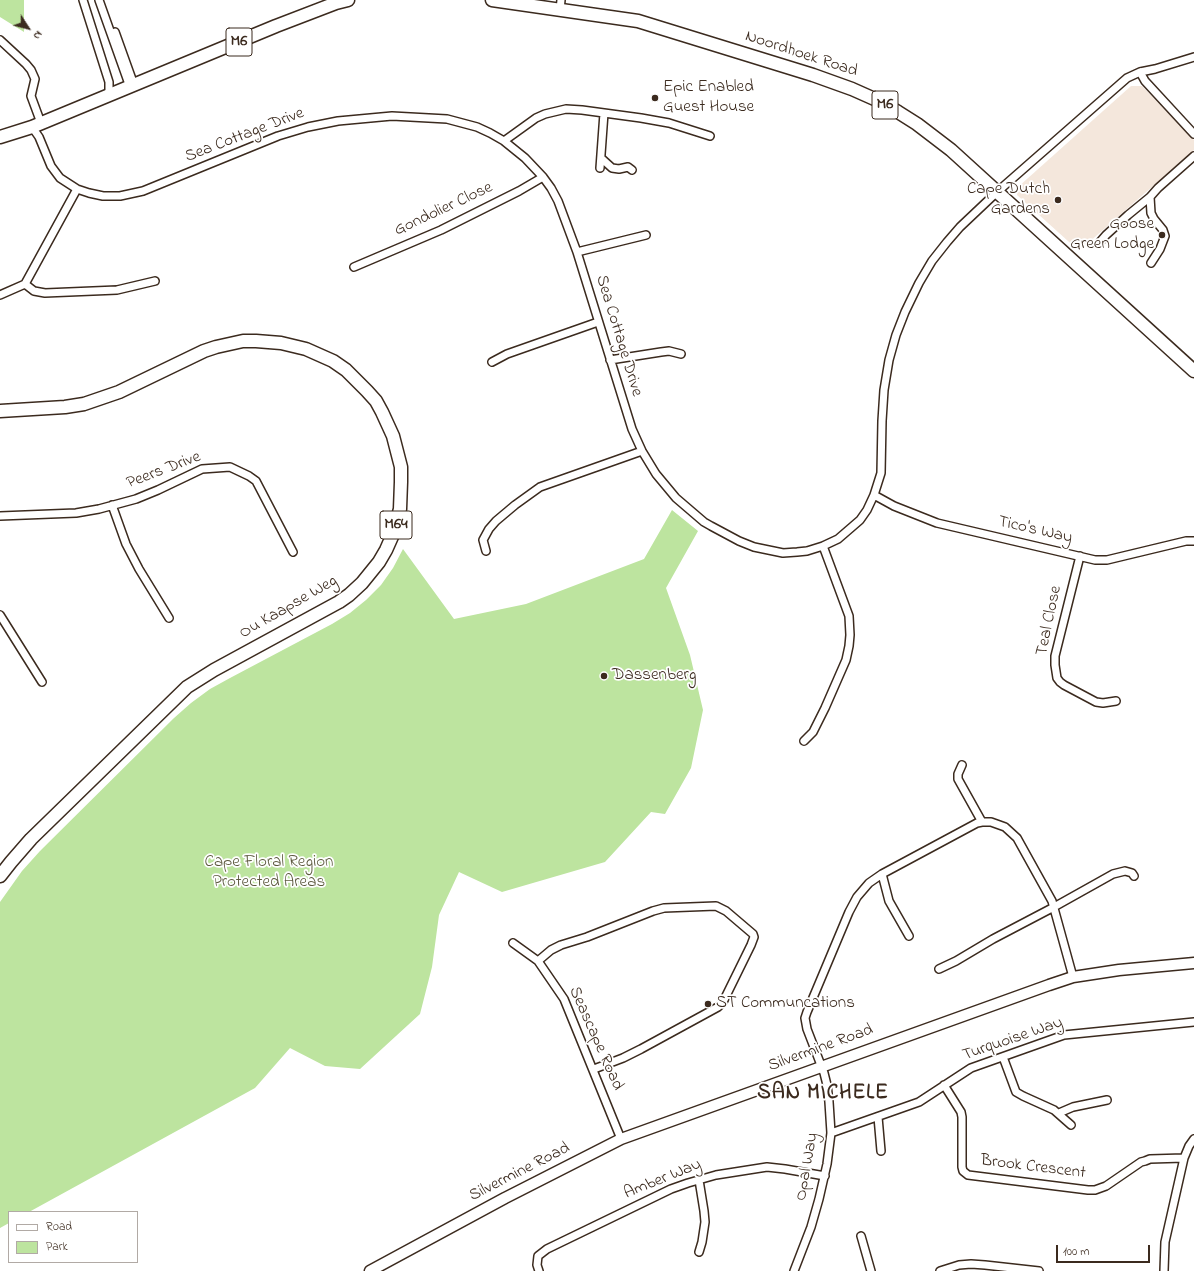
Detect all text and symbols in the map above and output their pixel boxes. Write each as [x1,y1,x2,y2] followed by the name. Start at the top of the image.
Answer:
[8,8,48,48] north arrow
[29,27,46,43] text: N
[742,27,860,83] street label: Noordhoek Road
[226,28,252,56] road number: M6
[663,78,754,118] place label: Epic Enabled Guest House
[872,91,898,119] road number: M6
[650,93,660,103] marker: Epic Enabled Guest House
[183,104,307,168] street label: Sea Cottage Drive
[392,178,496,242] street label: Gondolier Close
[967,180,1050,220] place label: Cape Dutch Gardens
[1053,195,1063,205] marker: Cape Dutch Gardens
[1070,215,1154,255] place label: Goose Green Lodge
[1157,230,1167,240] marker: Goose Green Lodge
[590,273,646,399] street label: Sea Cottage Drive
[124,448,204,494] street label: Peers Drive
[380,511,412,539] road number: M64
[996,513,1074,549] street label: Tico's Way
[236,572,342,644] street label: Ou Kaapse Weg
[1033,584,1067,658] street label: Teal Close
[612,666,696,686] place label: Dassenberg
[599,671,609,681] marker: Dassenberg
[205,853,333,893] park label: Cape Floral Region Protected Areas
[563,984,627,1094] street label: Seascape Road
[716,994,855,1014] place label: ST Communcations
[703,999,713,1009] marker: ST Communcations
[960,1013,1066,1067] street label: Turquoise Way
[766,1021,876,1077] street label: Silvermine Road
[757,1082,889,1108] district label: SAN MICHELE
[792,1131,824,1203] street label: Opal Way
[466,1139,574,1207] street label: Silvermine Road
[979,1151,1087,1185] street label: Brook Crescent
[621,1155,705,1205] street label: Amber Way
[8,1211,138,1263] legend
[46,1218,72,1236] text: Road
[1058,1237,1152,1263] scale bar
[46,1238,68,1256] text: Park
[1063,1243,1090,1261] text: 100 m

